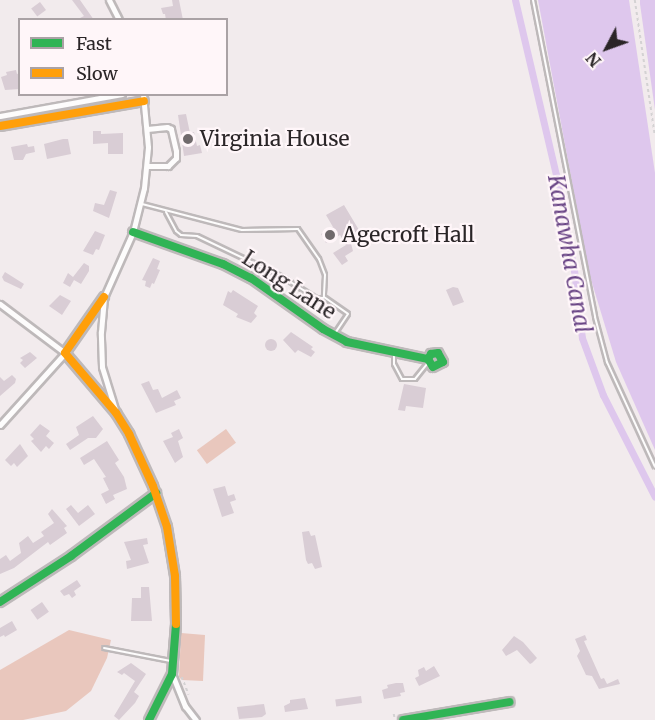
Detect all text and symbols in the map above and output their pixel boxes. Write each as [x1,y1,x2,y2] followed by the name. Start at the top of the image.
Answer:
[18,18,228,96] legend
[577,18,637,78] north arrow
[76,32,112,55] text: Fast
[582,48,605,71] text: N
[76,62,118,85] text: Slow
[200,126,349,152] place label: Virginia House
[181,132,195,146] marker: Virginia House
[542,173,596,335] water label: Kanawha Canal
[342,222,475,248] place label: Agecroft Hall
[323,228,337,242] marker: Agecroft Hall
[237,245,341,325] street label: Long Lane

